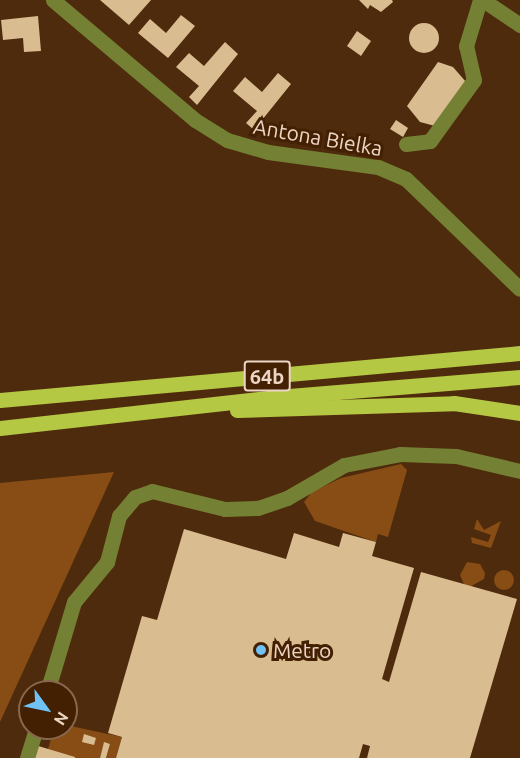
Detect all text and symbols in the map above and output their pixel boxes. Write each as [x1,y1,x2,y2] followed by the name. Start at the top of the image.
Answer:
[251,113,385,161] street label: Antona Bielka
[243,359,291,393] road number: 64b
[273,637,331,663] place label: Metro
[254,643,268,657] marker: Metro
[18,680,78,740] north arrow
[51,709,72,729] text: N

